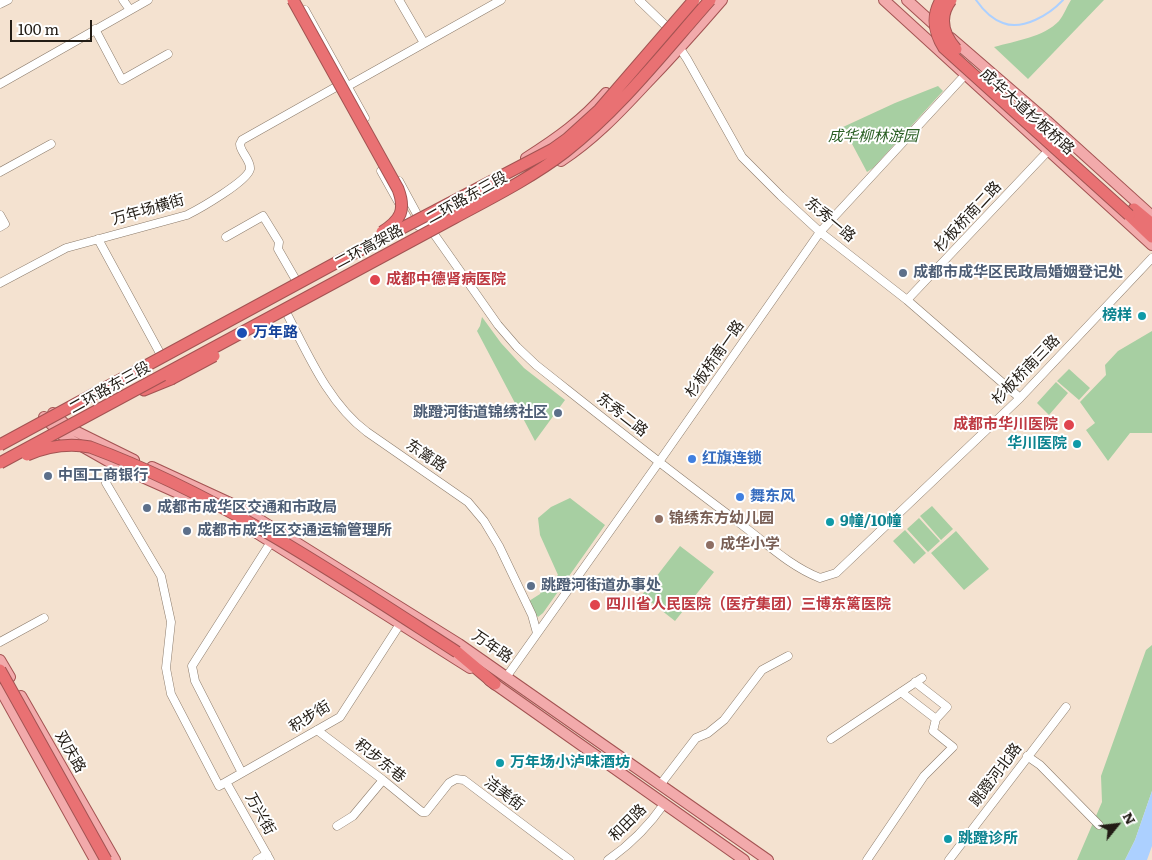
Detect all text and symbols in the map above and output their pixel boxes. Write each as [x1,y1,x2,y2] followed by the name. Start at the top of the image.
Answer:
[12,10,95,42] scale bar
[18,17,59,40] text: 100 m
[976,65,1078,159] street label: 成华大道杉板桥路
[828,128,918,146] park label: 成华柳林游园
[423,168,511,228] street label: 二环路东三段
[931,178,1005,256] street label: 杉板桥南二路
[109,191,187,229] street label: 万年场横街
[801,194,859,246] street label: 东秀一路
[332,221,406,273] street label: 二环高架路
[913,264,1123,282] place label: 成都市成华区民政局婚姻登记处
[897,267,909,279] marker: 成都市成华区民政局婚姻登记处
[386,271,506,289] place label: 成都中德肾病医院
[368,273,382,287] marker: 成都中德肾病医院
[1102,307,1132,325] place label: 榜样
[1136,310,1148,322] marker: 榜样
[682,317,748,401] street label: 杉板桥南一路
[253,324,298,342] place label: 万年路
[235,326,249,340] marker: 万年路
[988,331,1064,409] street label: 杉板桥南三路
[66,358,154,418] street label: 二环路东三段
[593,389,651,441] street label: 东秀二路
[413,404,548,422] place label: 跳蹬河街道锦绣社区
[552,407,564,419] marker: 跳蹬河街道锦绣社区
[953,416,1058,434] place label: 成都市华川医院
[1062,418,1076,432] marker: 成都市华川医院
[1007,435,1067,453] place label: 华川医院
[402,436,450,476] street label: 东篱路
[1071,438,1083,450] marker: 华川医院
[702,450,762,468] place label: 红旗连锁
[686,453,698,465] marker: 红旗连锁
[58,467,148,485] place label: 中国工商银行
[42,470,54,482] marker: 中国工商银行
[750,488,795,506] place label: 舞东风
[734,491,746,503] marker: 舞东风
[157,499,337,517] place label: 成都市成华区交通和市政局
[141,502,153,514] marker: 成都市成华区交通和市政局
[669,510,774,528] place label: 锦绣东方幼儿园
[653,513,665,525] marker: 锦绣东方幼儿园
[840,513,901,531] place label: 9幢/10幢
[824,516,836,528] marker: 9幢/10幢
[197,522,392,540] place label: 成都市成华区交通运输管理所
[181,525,193,537] marker: 成都市成华区交通运输管理所
[720,536,780,554] place label: 成华小学
[704,539,716,551] marker: 成华小学
[541,577,661,595] place label: 跳蹬河街道办事处
[525,580,537,592] marker: 跳蹬河街道办事处
[606,596,891,614] place label: 四川省人民医院（医疗集团）三博东篱医院
[588,598,602,612] marker: 四川省人民医院（医疗集团）三博东篱医院
[468,627,516,667] street label: 万年路
[286,697,334,737] street label: 积步街
[51,728,89,776] street label: 双庆路
[351,735,409,787] street label: 积步东巷
[966,740,1026,810] street label: 跳蹬河北路
[510,754,630,772] place label: 万年场小泸味酒坊
[494,757,506,769] marker: 万年场小泸味酒坊
[481,773,527,815] street label: 洁美街
[241,790,279,838] street label: 万兴街
[1092,800,1142,850] north arrow
[606,801,650,845] street label: 和田路
[1119,808,1142,828] text: N
[958,830,1018,848] place label: 跳蹬诊所
[942,833,954,845] marker: 跳蹬诊所

